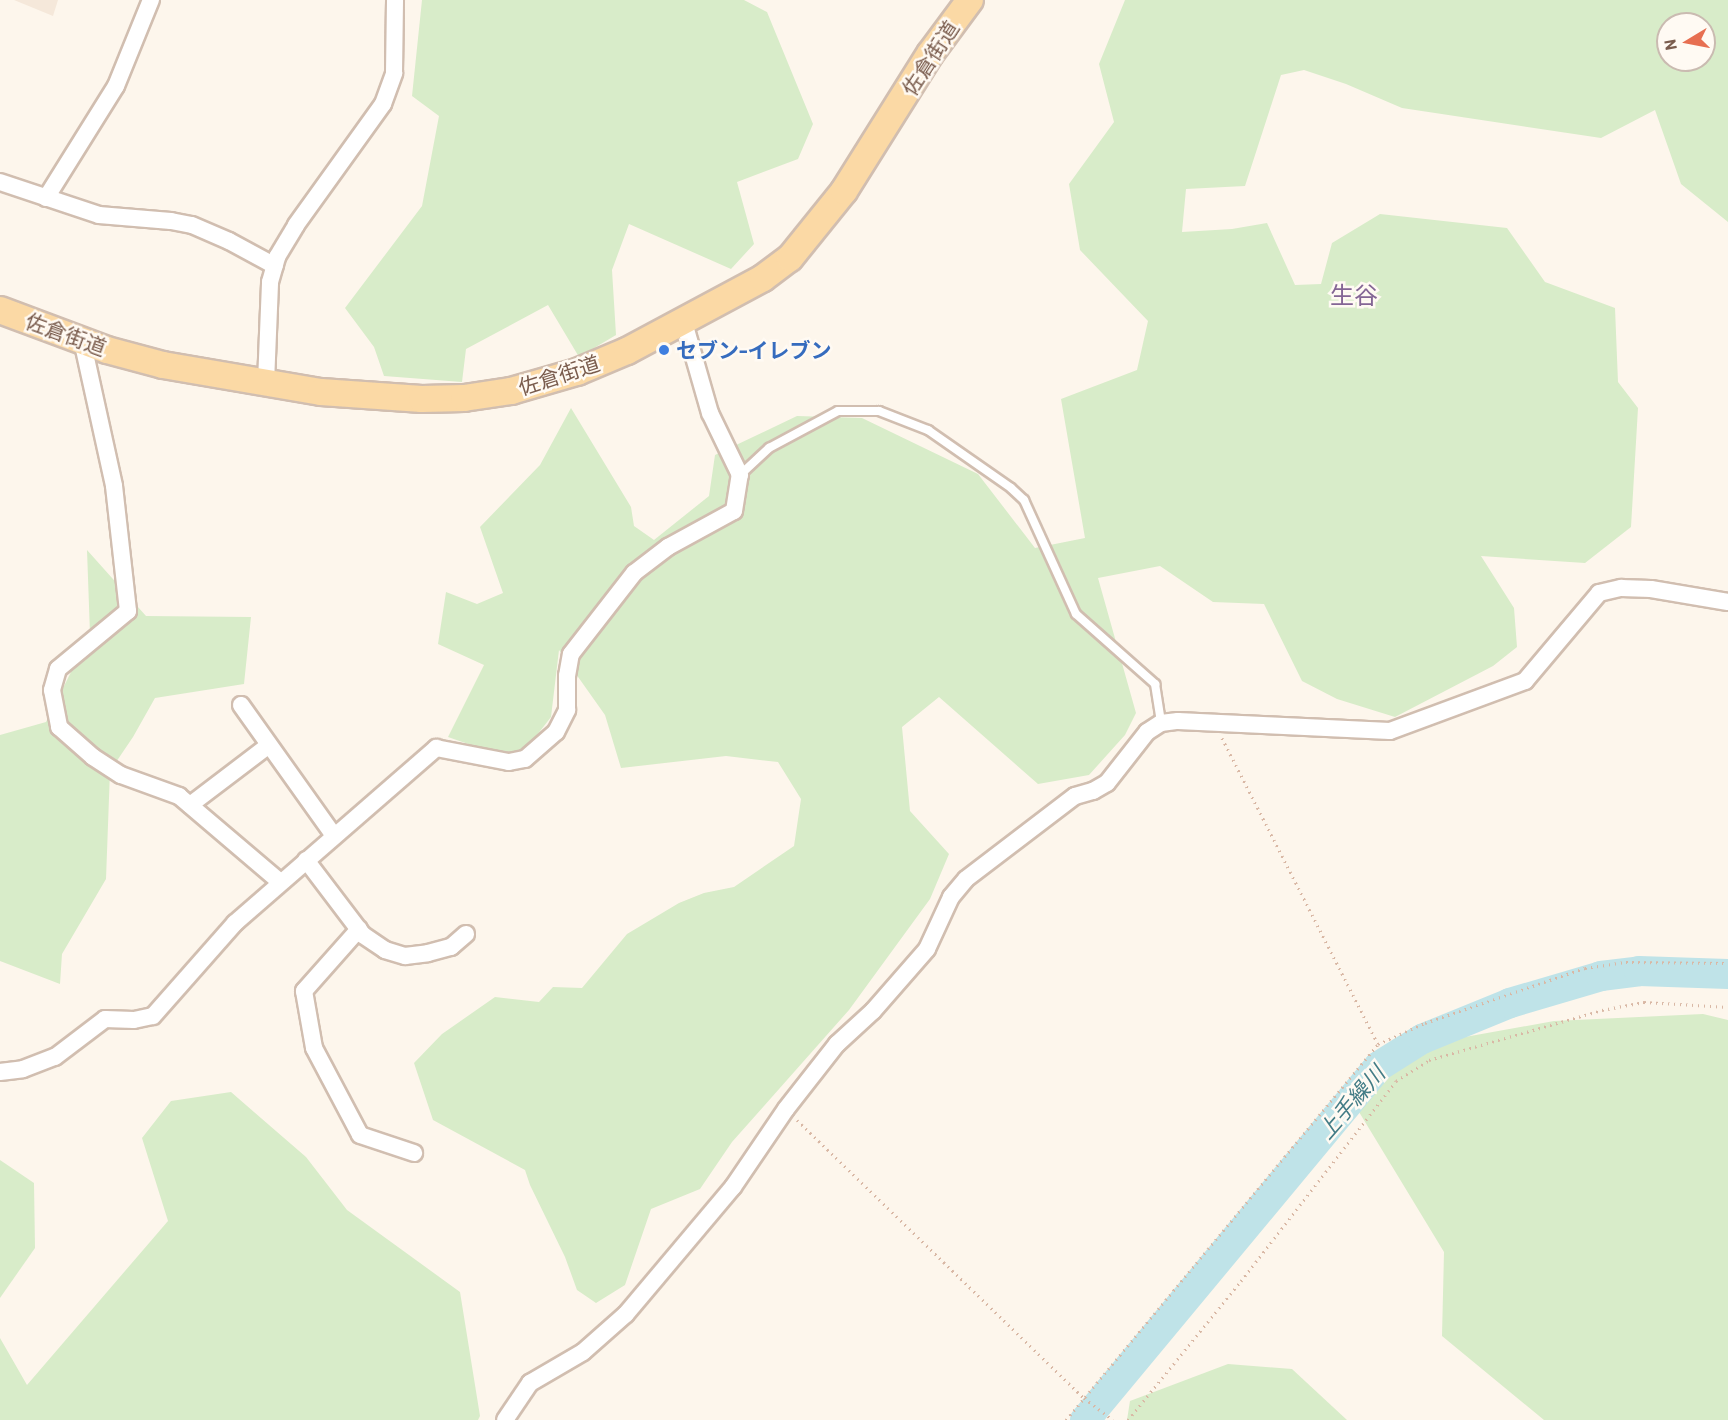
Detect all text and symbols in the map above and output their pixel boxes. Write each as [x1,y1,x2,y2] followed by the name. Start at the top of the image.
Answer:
[1656,12,1716,72] north arrow
[897,16,963,100] street label: 佐倉街道
[1659,38,1680,52] text: N
[1330,281,1378,309] district label: 生谷
[22,308,110,360] street label: 佐倉街道
[676,337,832,363] place label: セブン-イレブン
[657,343,671,357] marker: セブン-イレブン
[515,350,603,400] street label: 佐倉街道
[1312,1060,1390,1144] water label: 上手繰川

